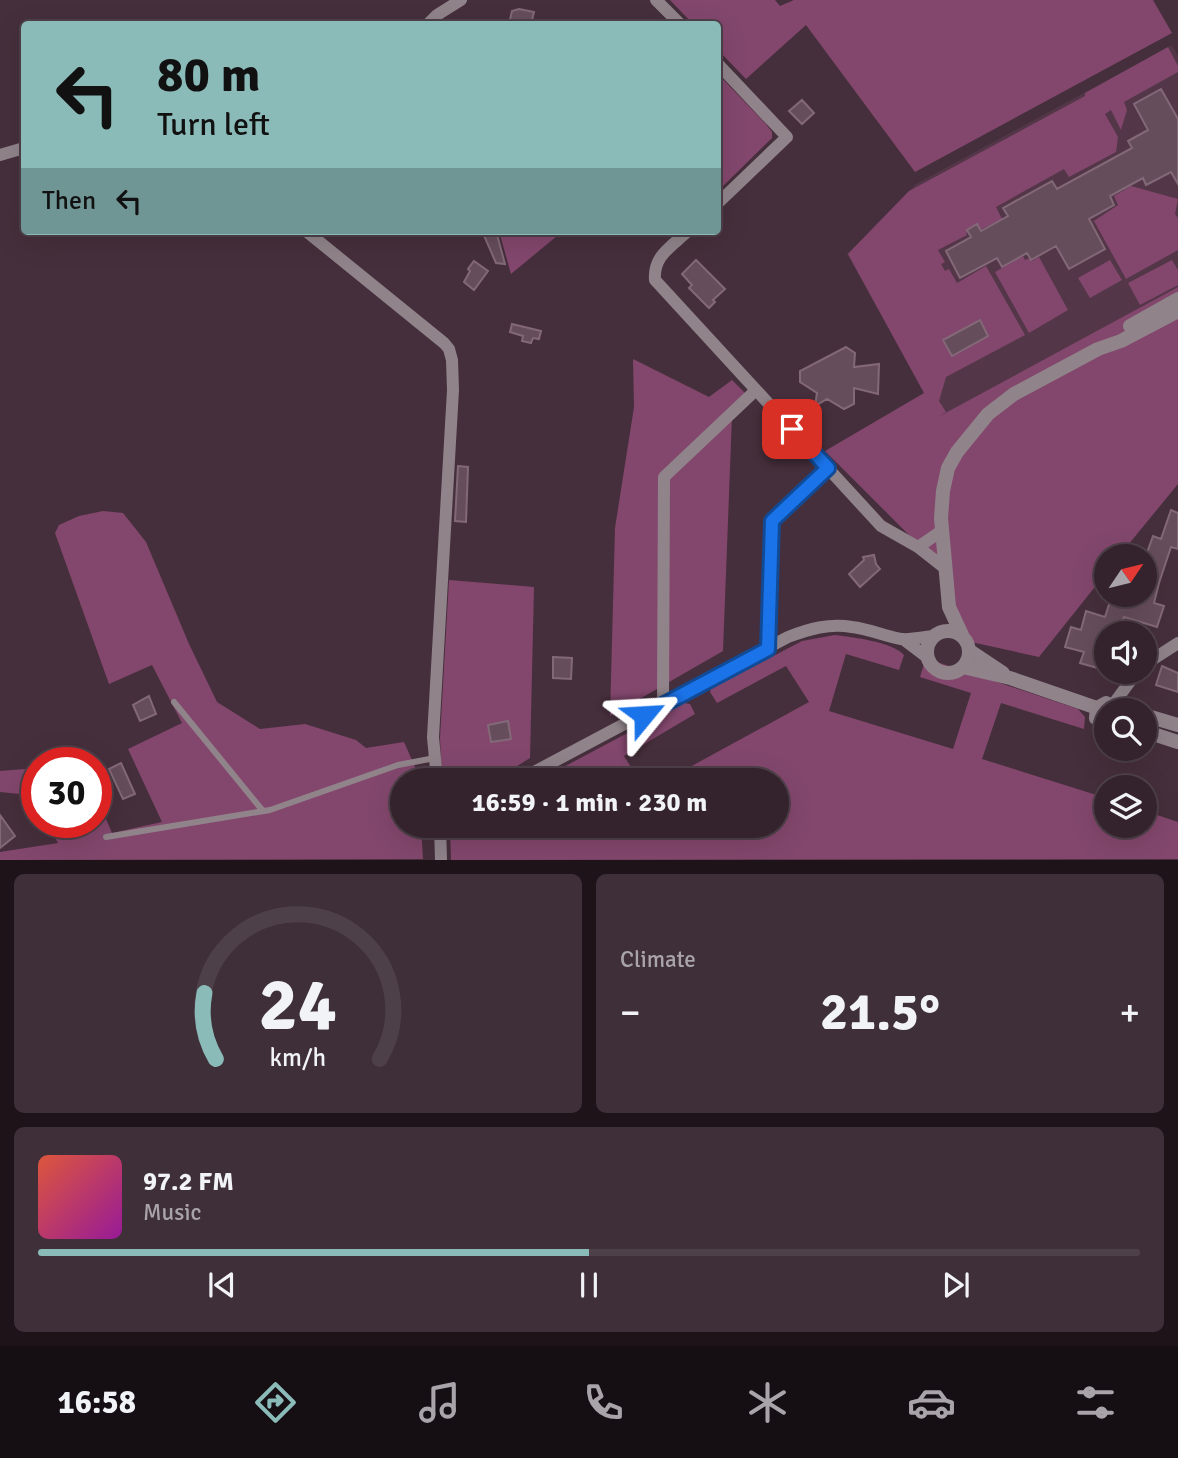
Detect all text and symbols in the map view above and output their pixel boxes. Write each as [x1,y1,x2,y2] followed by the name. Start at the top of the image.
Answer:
[157,45,260,105] text: 80 m
[42,49,133,140] icon: left
[157,105,270,144] text: Turn left
[110,182,148,220] icon: left
[42,185,96,217] text: Then
[762,399,822,459] pin
[773,410,811,448] icon: arrive
[1094,544,1157,607] north arrow
[1094,544,1157,838] map controls
[1094,621,1157,684] button: sound
[607,678,681,752] position arrow
[1094,698,1157,761] button: search
[21,747,112,838] speed limit sign: 30
[1094,775,1157,838] button: layers
[472,787,707,819] text: 16:59 · 1 min · 230 m
[620,945,696,974] text: Climate
[259,962,337,1051] text: 24
[820,980,940,1044] text: 21.5°
[620,989,641,1036] text: −
[1119,989,1140,1036] text: +
[270,1042,326,1073] text: km/h
[143,1166,234,1198] text: 97.2 FM
[143,1198,201,1227] text: Music
[203,1266,241,1304] icon: previous
[570,1266,608,1304] icon: pause
[937,1266,975,1304] icon: next
[251,1378,300,1427] icon: directions
[415,1378,464,1427] icon: music
[579,1378,628,1427] icon: phone
[743,1378,792,1427] icon: climate
[907,1378,956,1427] icon: car
[1071,1378,1120,1427] icon: filters
[58,1383,136,1422] text: 16:58

